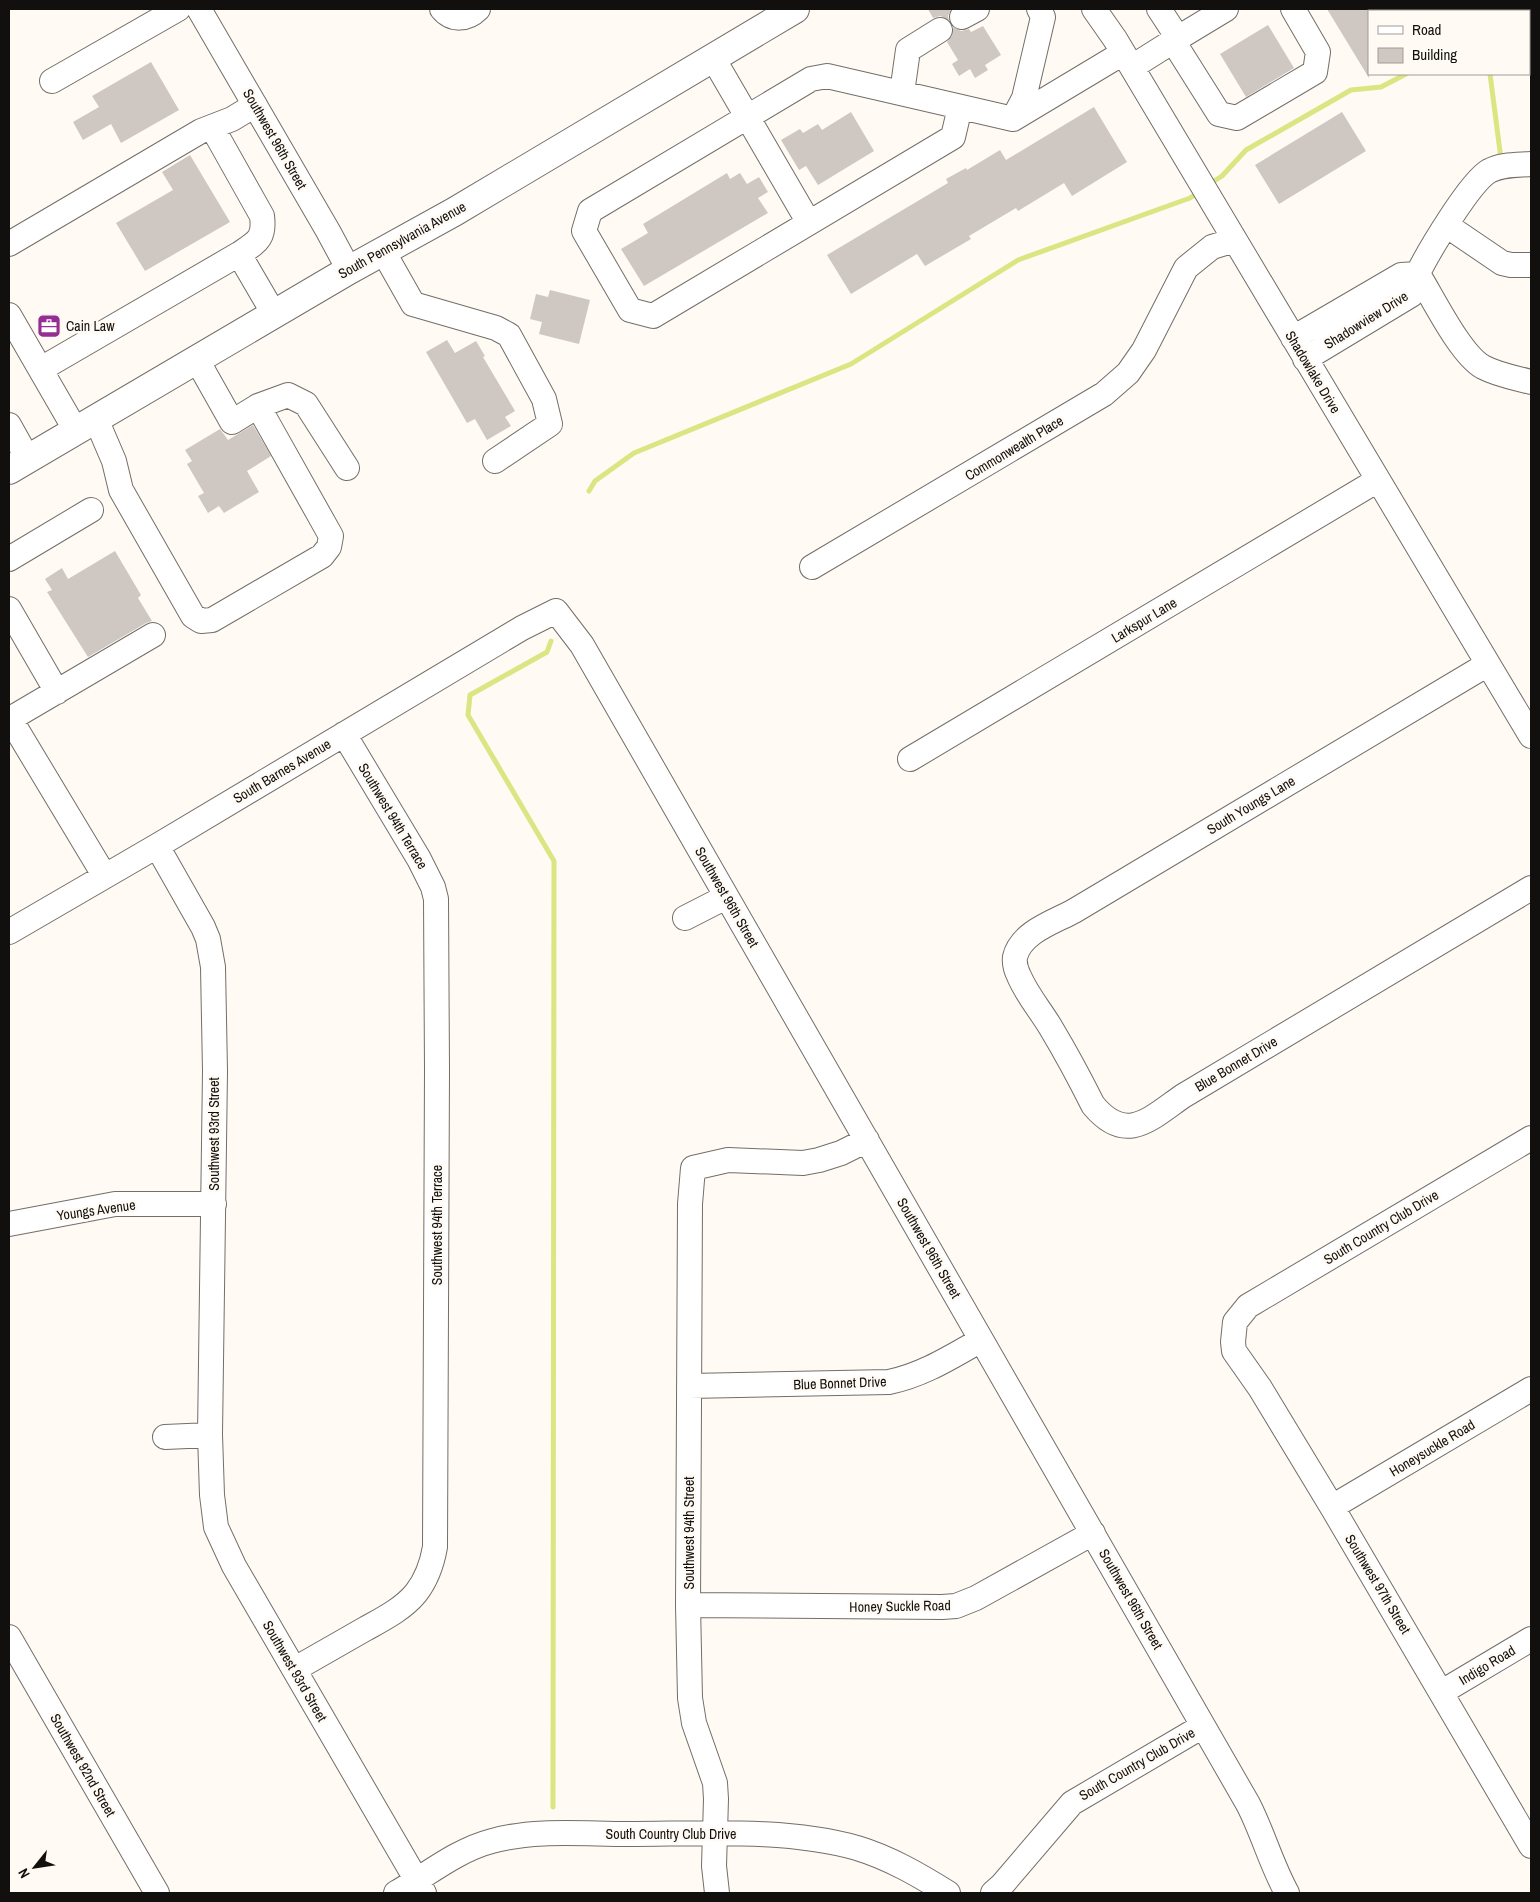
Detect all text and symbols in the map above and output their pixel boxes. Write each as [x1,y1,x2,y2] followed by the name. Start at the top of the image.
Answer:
[1368,10,1530,75] legend
[1412,19,1441,40] text: Road
[1412,44,1457,65] text: Building
[239,86,311,192] street label: Southwest 96th Street
[335,197,469,283] street label: South Pennsylvania Avenue
[1321,287,1411,353] street label: Shadowview Drive
[36,313,62,339] office icon: Cain Law
[66,317,115,335] place label: Cain Law
[1281,327,1345,417] street label: Shadowlake Drive
[962,412,1066,484] street label: Commonwealth Place
[1108,593,1180,647] street label: Larkspur Lane
[230,735,334,807] street label: South Barnes Avenue
[354,760,432,872] street label: Southwest 94th Terrace
[1204,772,1298,838] street label: South Youngs Lane
[691,844,763,950] street label: Southwest 96th Street
[1191,1032,1281,1096] street label: Blue Bonnet Drive
[205,1077,223,1191] street label: Southwest 93rd Street
[428,1165,446,1285] street label: Southwest 94th Terrace
[1320,1186,1442,1268] street label: South Country Club Drive
[893,1195,965,1301] street label: Southwest 96th Street
[55,1196,137,1224] street label: Youngs Avenue
[793,1372,887,1394] street label: Blue Bonnet Drive
[1386,1415,1478,1481] street label: Honeysuckle Road
[680,1477,698,1589] street label: Southwest 94th Street
[1341,1531,1415,1637] street label: Southwest 97th Street
[1095,1546,1167,1652] street label: Southwest 96th Street
[849,1596,951,1616] street label: Honey Suckle Road
[259,1617,331,1725] street label: Southwest 93rd Street
[1456,1641,1518,1689] street label: Indigo Road
[46,1710,120,1820] street label: Southwest 92nd Street
[1076,1724,1198,1804] street label: South Country Club Drive
[606,1825,736,1843] street label: South Country Club Drive
[10,1842,60,1892] north arrow
[14,1865,34,1882] text: N

